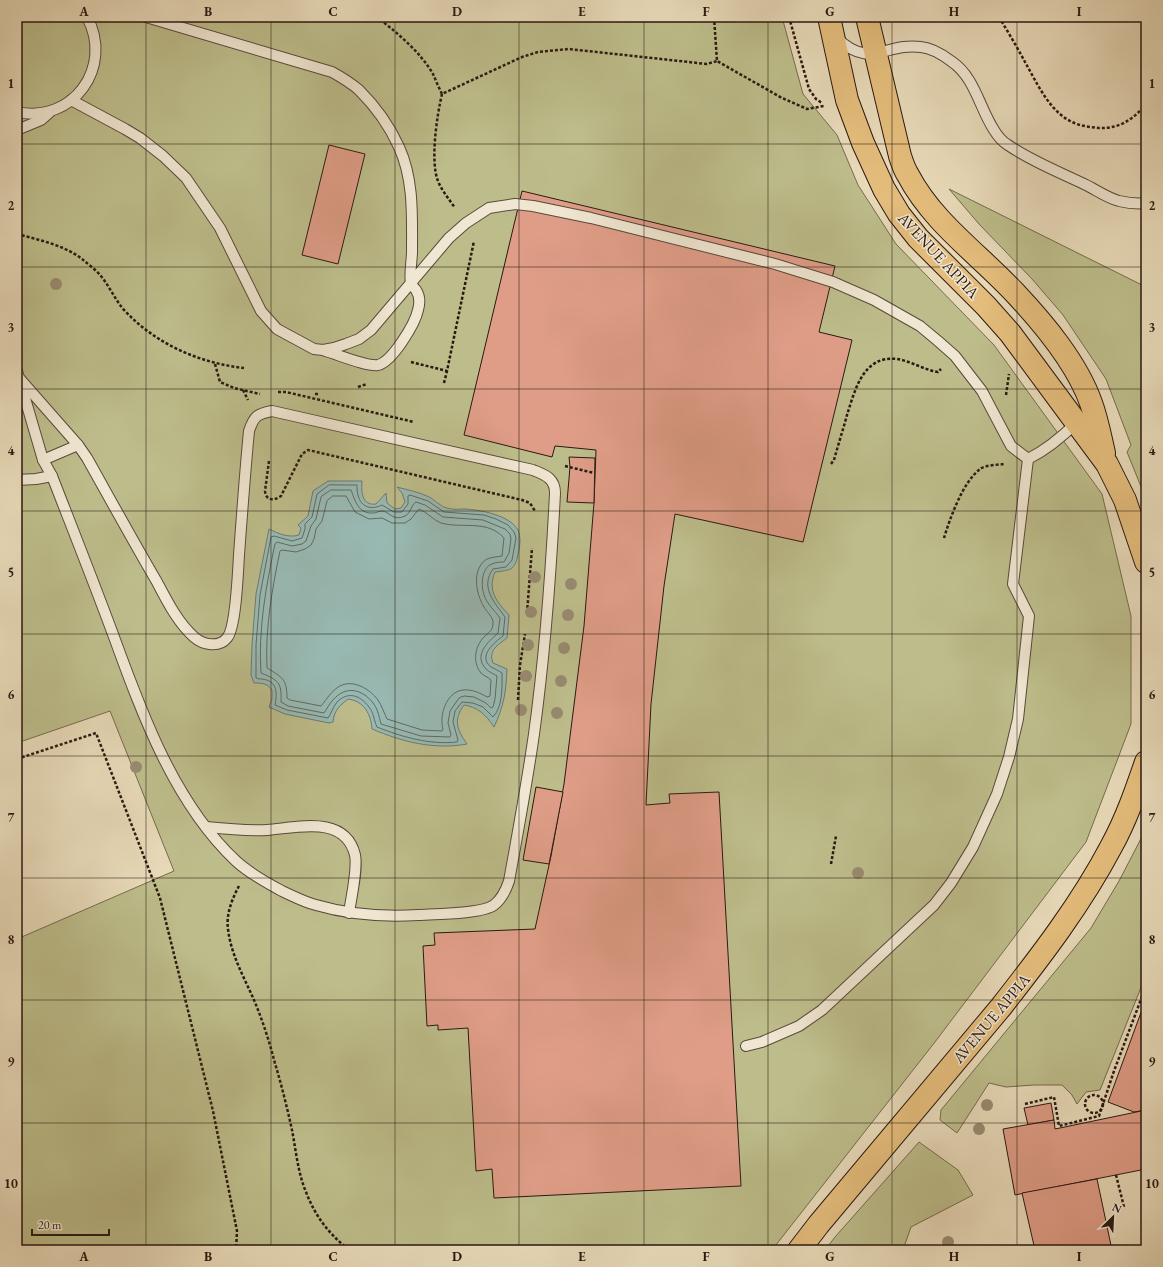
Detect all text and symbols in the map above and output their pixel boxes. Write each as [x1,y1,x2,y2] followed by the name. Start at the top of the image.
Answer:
[78,3,89,20] text: A
[204,3,212,20] text: B
[328,3,338,20] text: C
[452,3,462,20] text: D
[578,3,586,20] text: E
[702,3,710,20] text: F
[825,3,835,20] text: G
[949,3,960,20] text: H
[1077,3,1082,20] text: I
[8,75,15,92] text: 1
[1149,75,1156,92] text: 1
[8,197,15,214] text: 2
[1149,197,1156,214] text: 2
[893,207,985,304] street label: AVENUE APPIA
[8,319,15,336] text: 3
[1149,319,1156,336] text: 3
[8,442,15,459] text: 4
[1149,442,1156,459] text: 4
[8,564,14,581] text: 5
[1149,564,1155,581] text: 5
[8,686,15,703] text: 6
[1149,686,1156,703] text: 6
[8,809,15,826] text: 7
[1149,809,1156,826] text: 7
[8,931,15,948] text: 8
[1149,931,1156,948] text: 8
[947,969,1036,1068] street label: AVENUE APPIA
[8,1053,15,1070] text: 9
[1149,1053,1156,1070] text: 9
[4,1175,18,1192] text: 10
[1145,1175,1159,1192] text: 10
[1093,1197,1133,1237] north arrow
[1110,1200,1124,1216] text: N
[32,1211,109,1237] scale bar
[38,1217,62,1233] text: 20 m
[78,1248,89,1265] text: A
[204,1248,212,1265] text: B
[328,1248,338,1265] text: C
[452,1248,462,1265] text: D
[578,1248,586,1265] text: E
[702,1248,710,1265] text: F
[825,1248,835,1265] text: G
[949,1248,960,1265] text: H
[1077,1248,1082,1265] text: I

